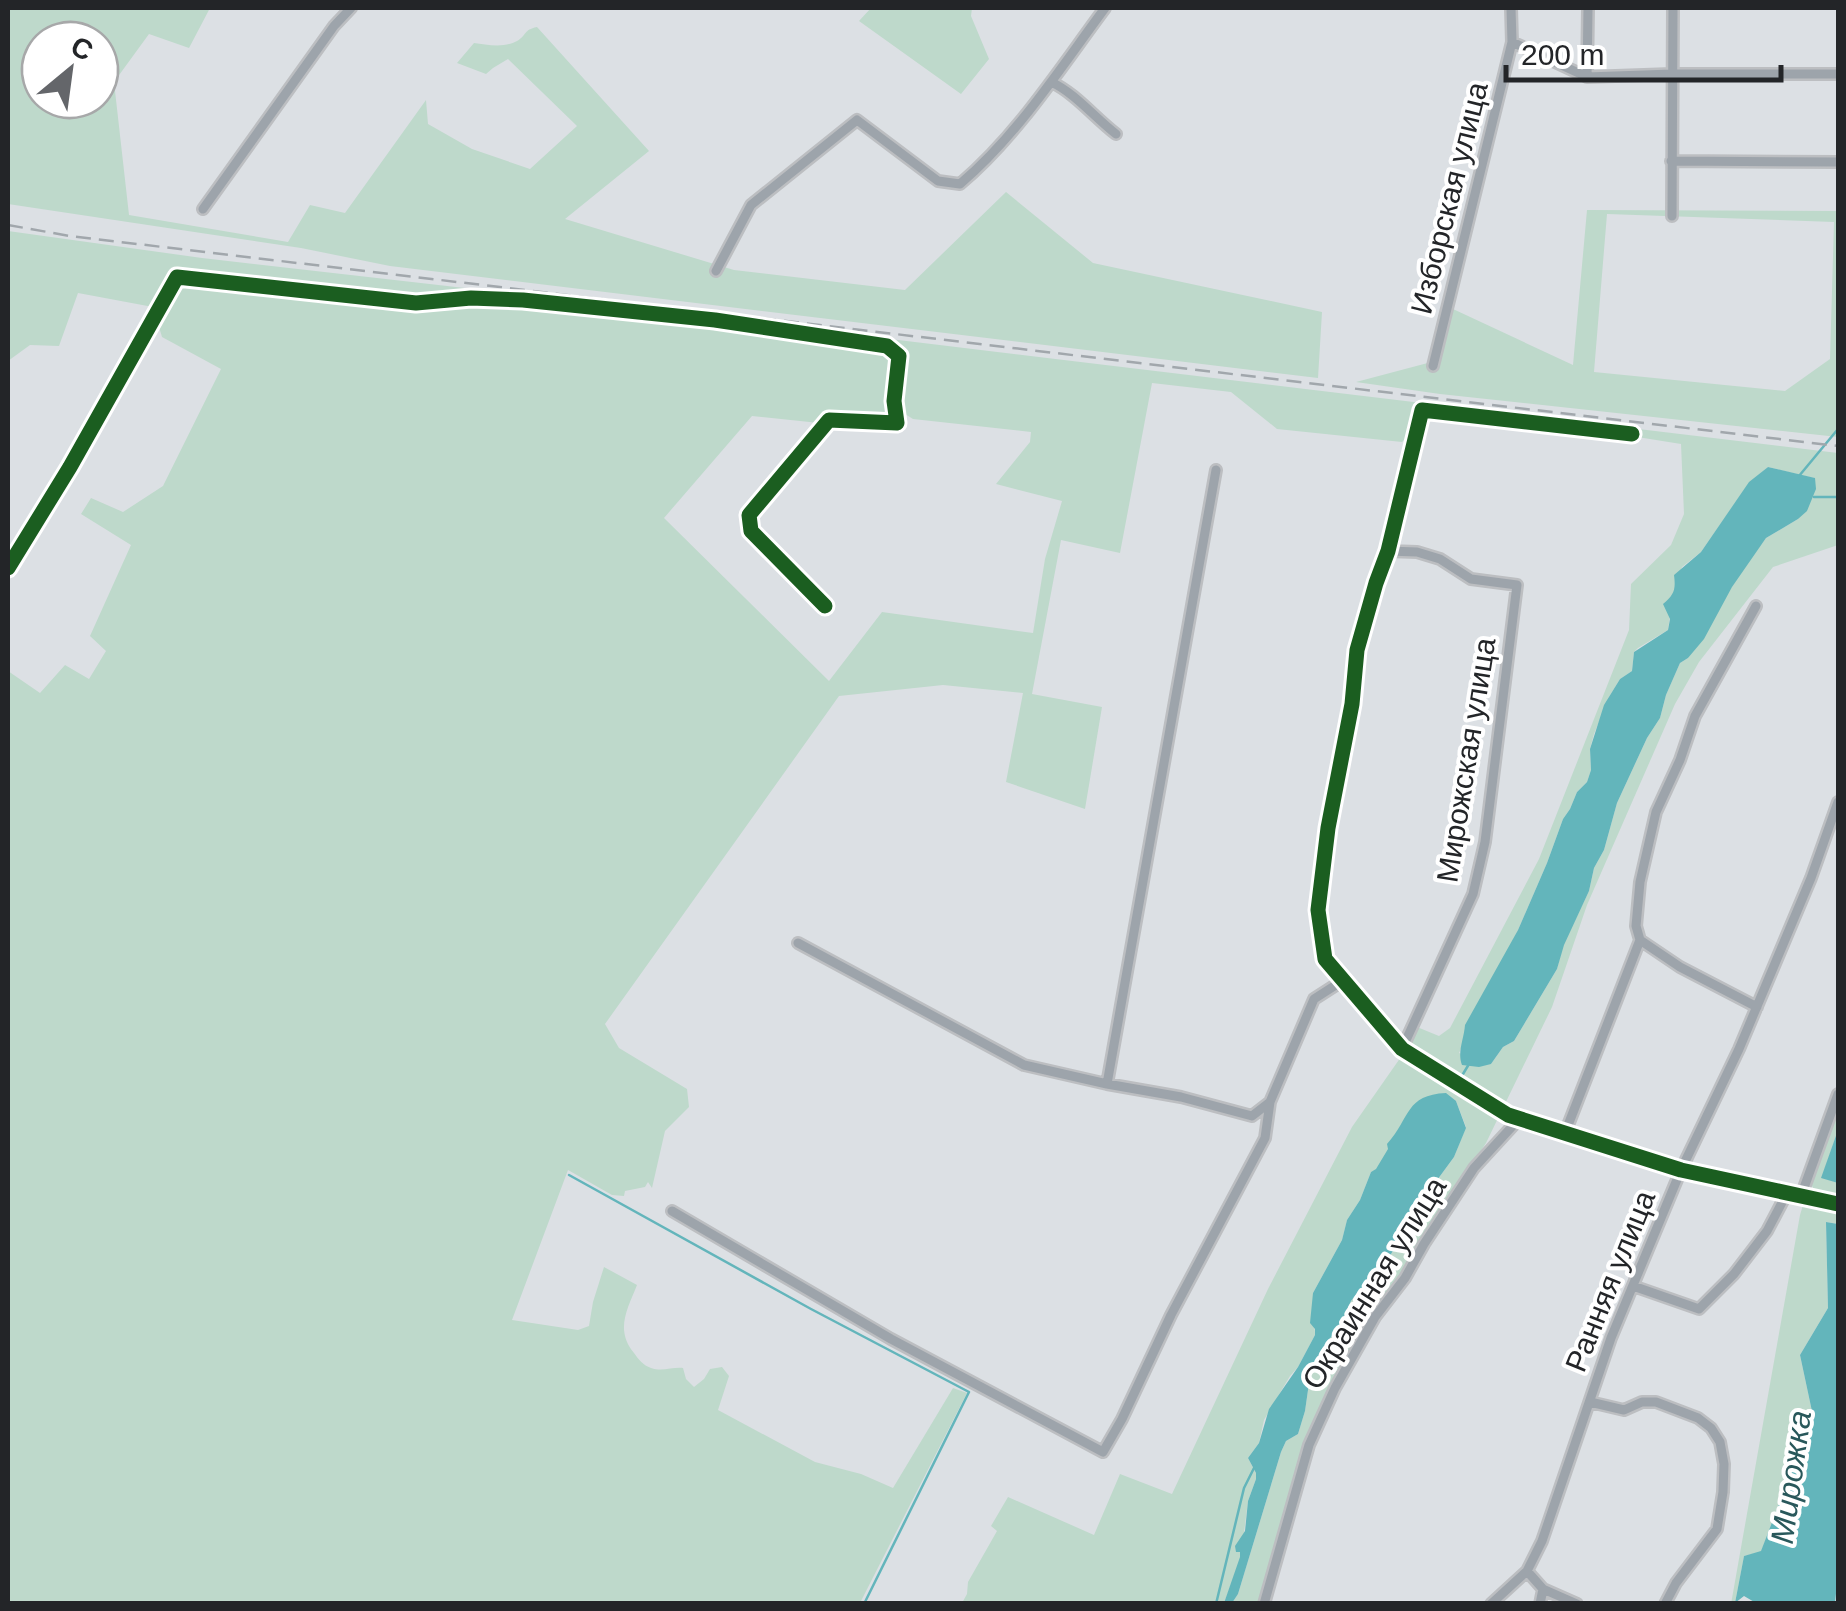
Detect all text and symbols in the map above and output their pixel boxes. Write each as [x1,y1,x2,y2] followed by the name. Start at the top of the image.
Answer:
[20,20,120,120] north arrow
[1506,20,1781,82] scale bar
[66,30,98,67] text: С
[1521,38,1604,71] text: 200 m
[1404,78,1494,317] street label: Изборская улица
[1430,635,1502,885] street label: Мирожская улица
[1295,1171,1453,1395] street label: Окраинная улица
[1559,1185,1661,1376] street label: Ранняя улица
[1764,1408,1818,1546] water label: Мирожка

